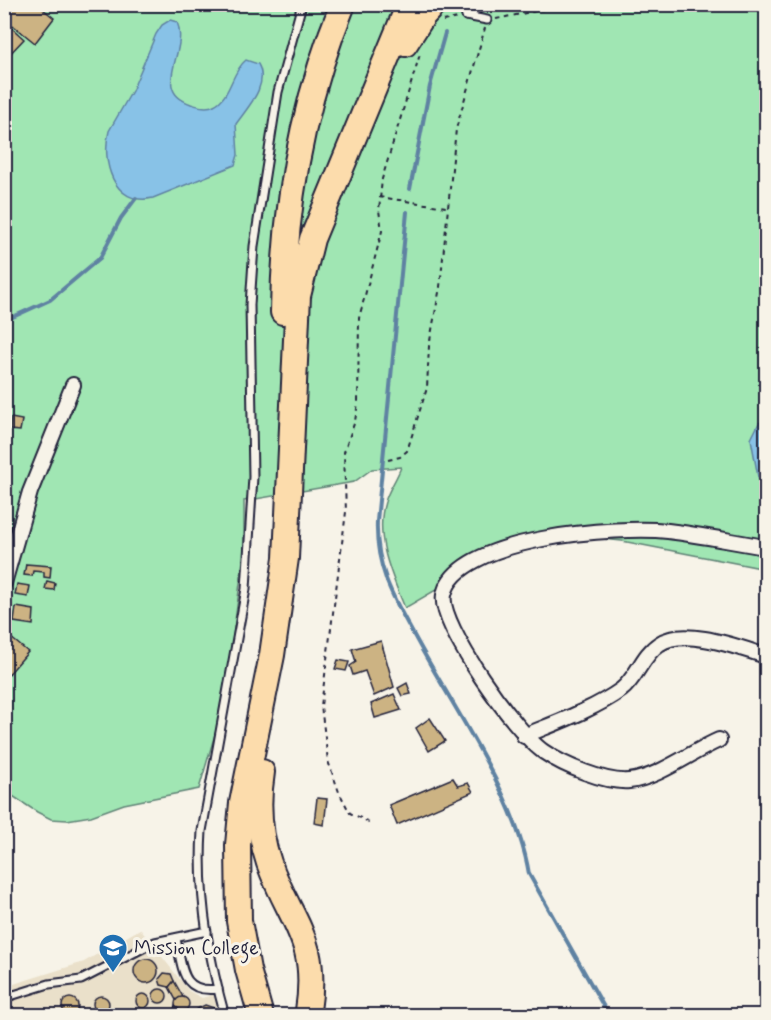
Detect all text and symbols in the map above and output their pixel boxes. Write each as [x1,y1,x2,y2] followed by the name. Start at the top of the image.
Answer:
[97,932,129,974] school or university icon: Mission College
[134,935,259,964] place label: Mission College

